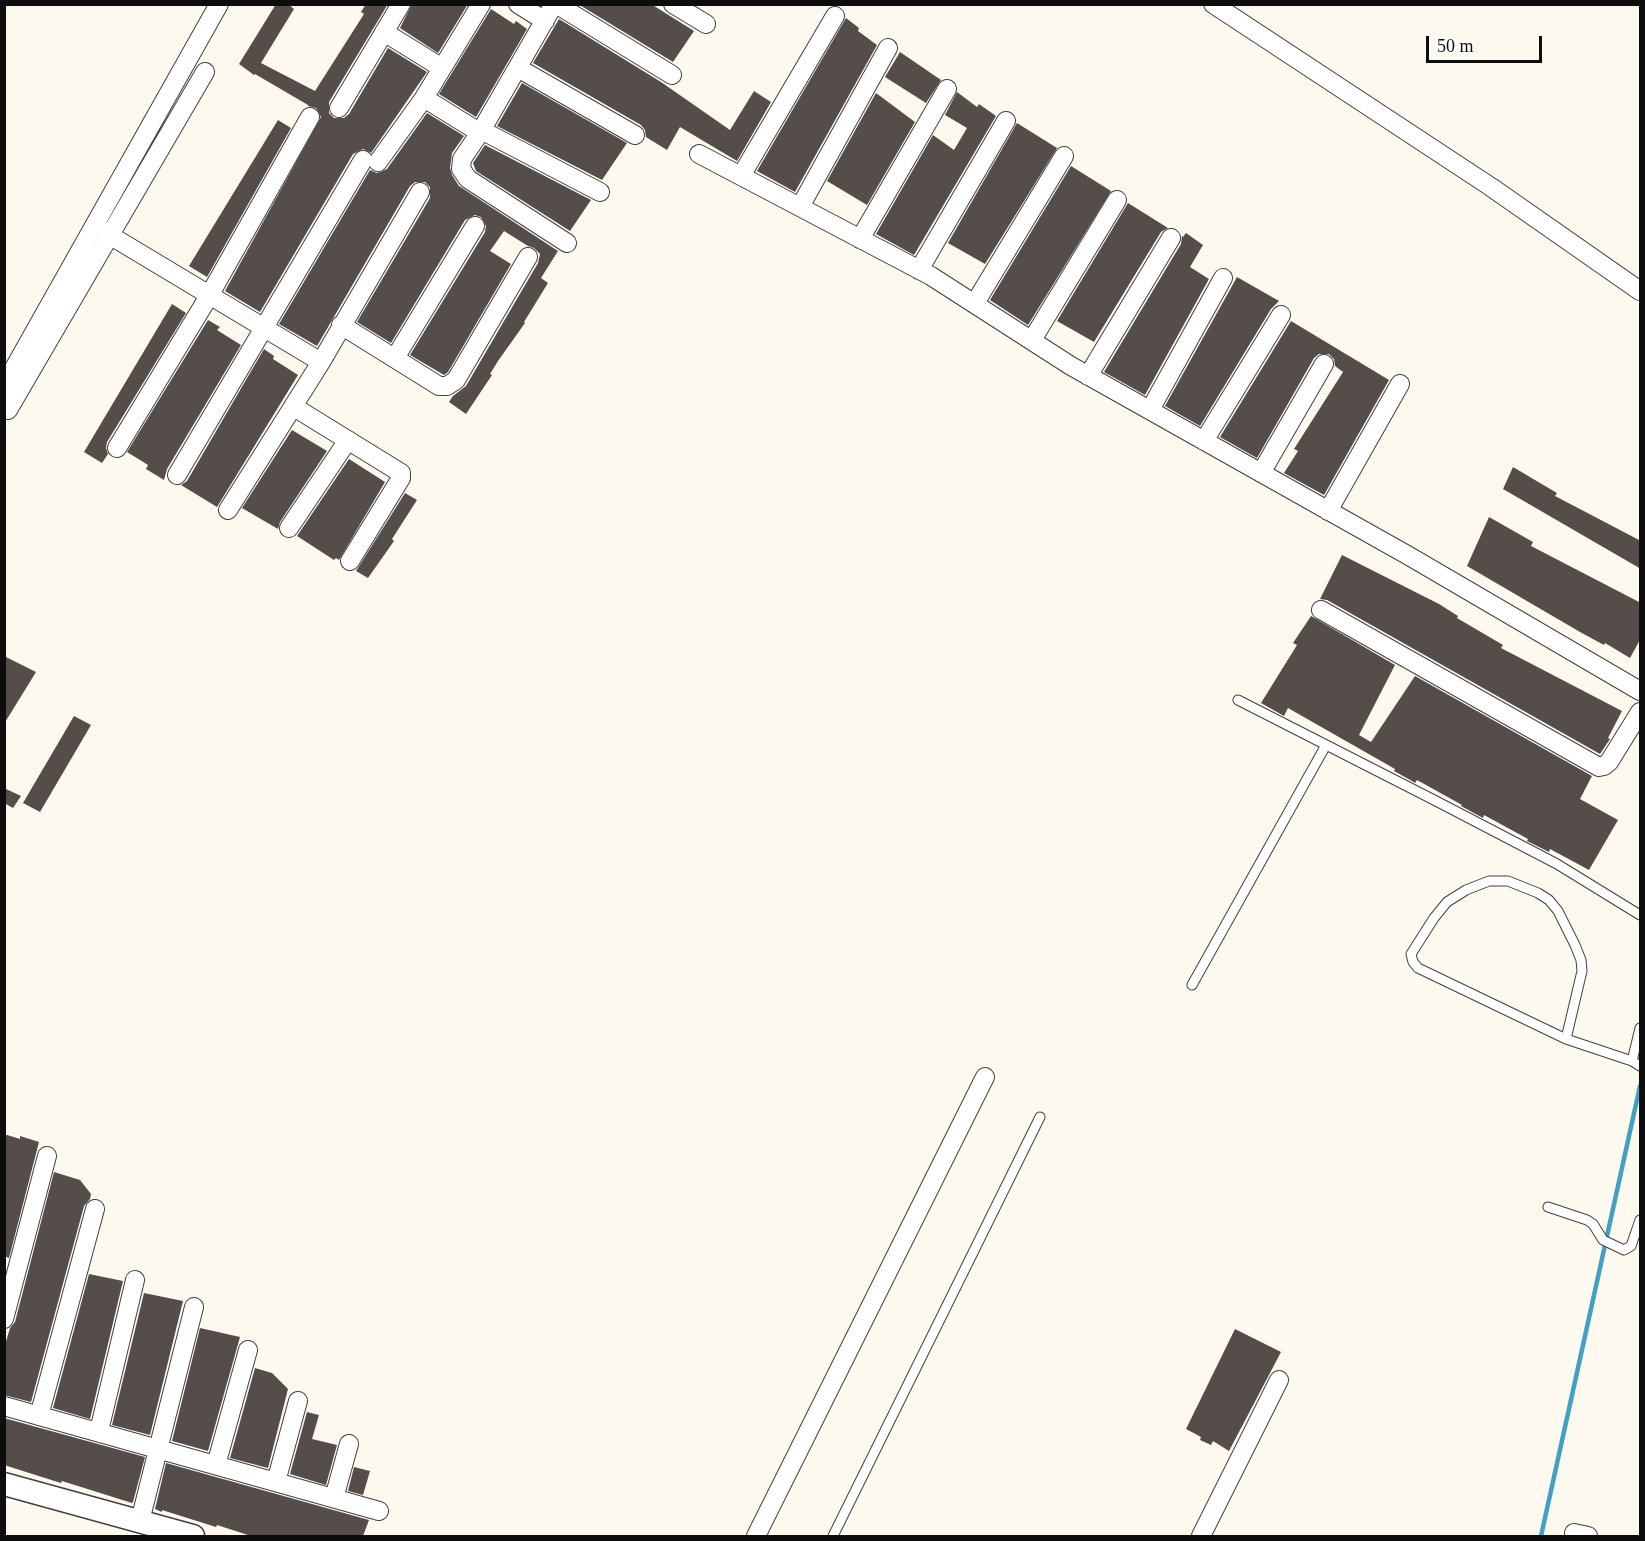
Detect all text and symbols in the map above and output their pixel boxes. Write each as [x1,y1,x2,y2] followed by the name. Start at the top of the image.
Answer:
[1429,24,1544,62] scale bar
[1437,36,1474,56] text: 50 m

